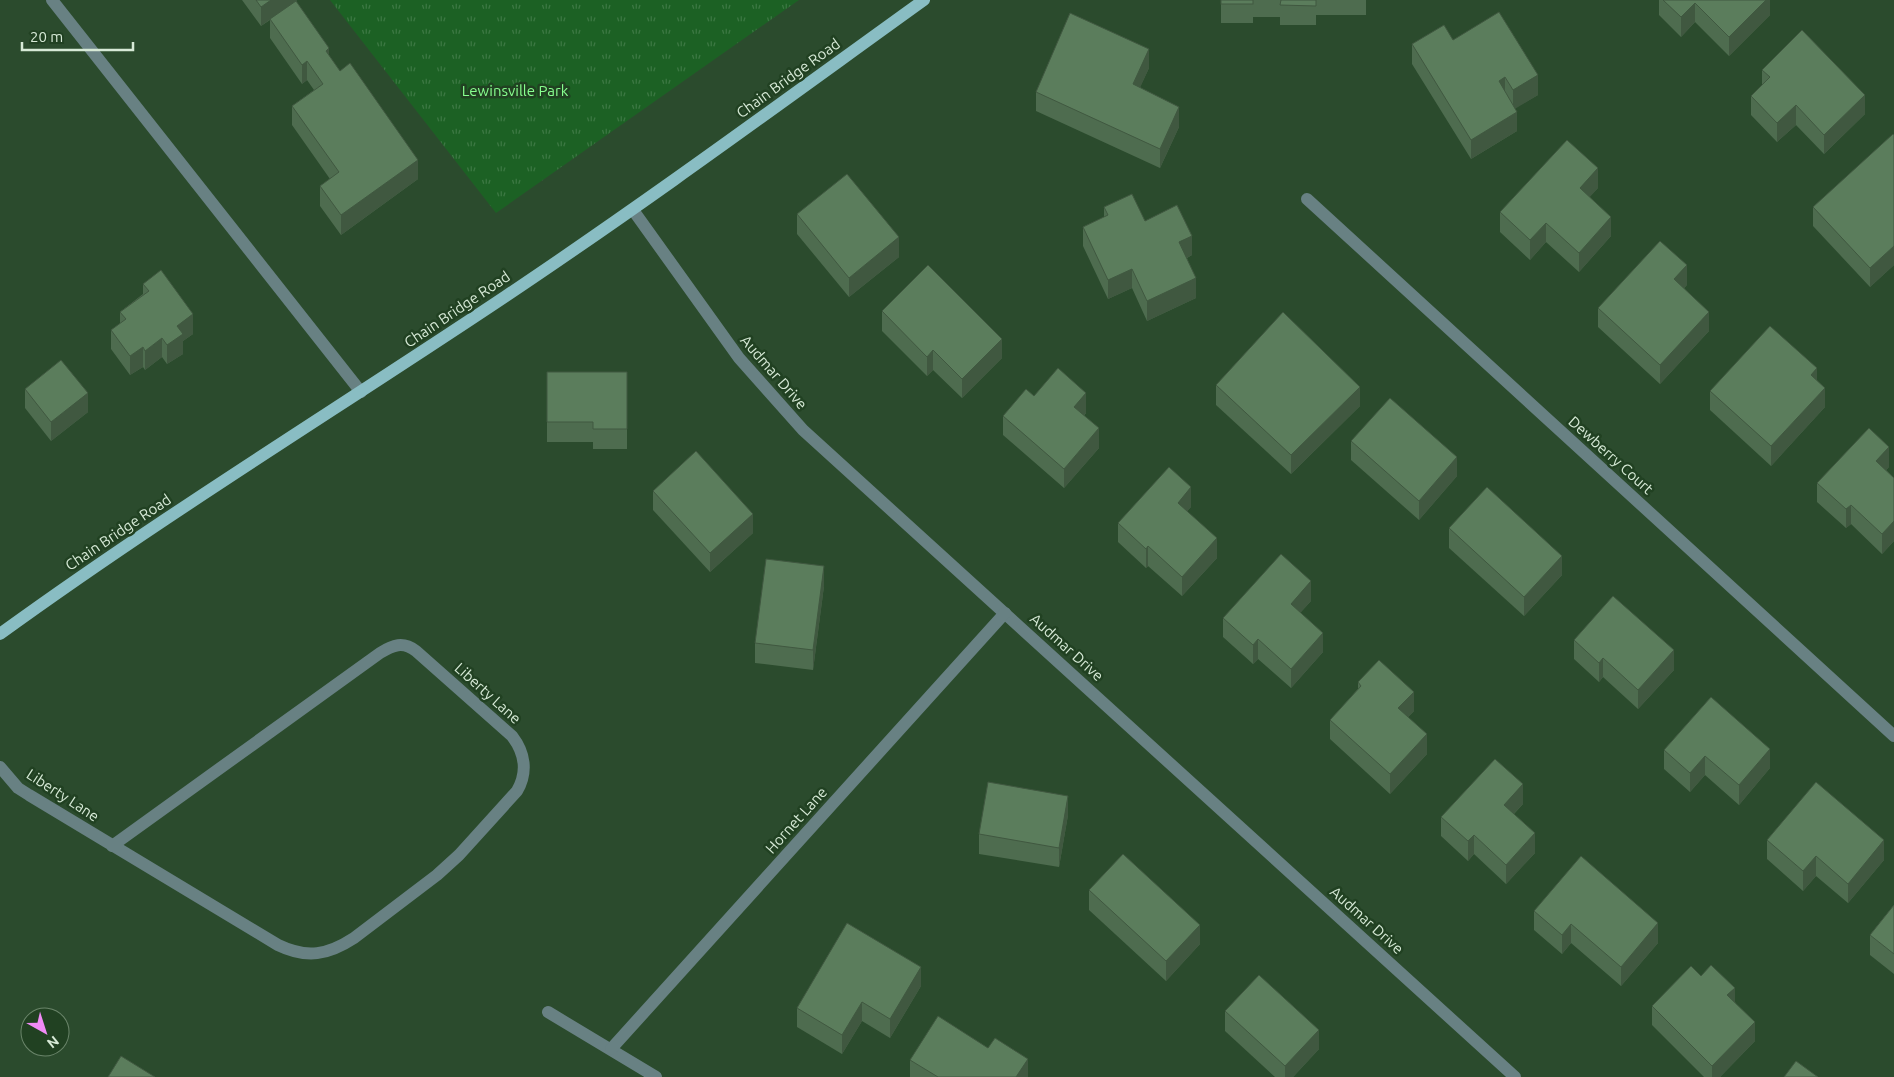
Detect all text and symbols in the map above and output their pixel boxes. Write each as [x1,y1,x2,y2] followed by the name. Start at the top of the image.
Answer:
[22,20,134,52] scale bar
[30,28,63,45] text: 20 m
[733,35,843,121] street label: Chain Bridge Road
[462,82,569,99] park label: Lewinsville Park
[401,267,513,351] street label: Chain Bridge Road
[737,332,811,412] street label: Audmar Drive
[1565,413,1657,498] street label: Dewberry Court
[62,490,174,574] street label: Chain Bridge Road
[1027,610,1107,684] street label: Audmar Drive
[452,659,524,727] street label: Liberty Lane
[24,765,102,825] street label: Liberty Lane
[762,783,830,857] street label: Hornet Lane
[1327,883,1407,957] street label: Audmar Drive
[20,1007,70,1057] north arrow
[44,1033,62,1052] text: N

